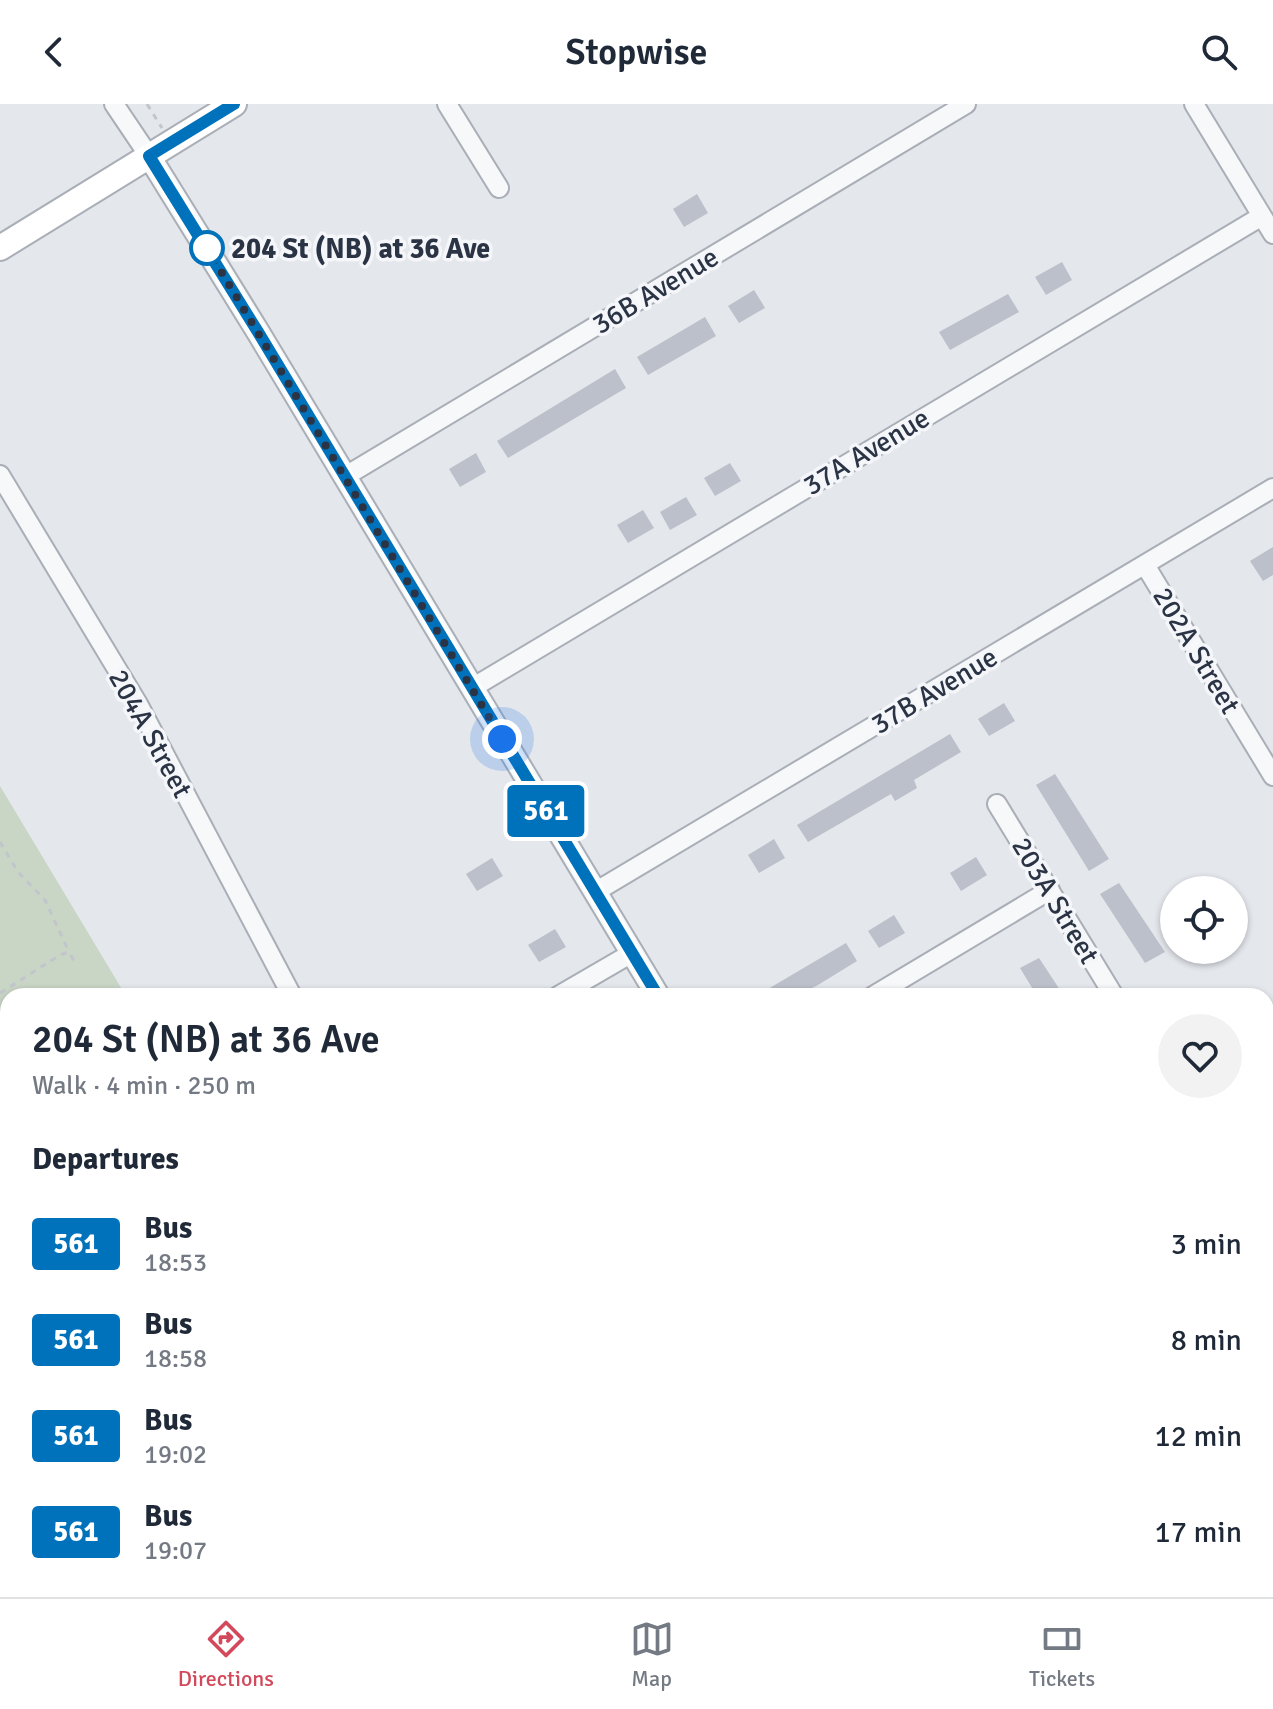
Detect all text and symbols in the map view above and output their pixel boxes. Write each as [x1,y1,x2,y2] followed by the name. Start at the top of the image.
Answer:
[32,30,76,74] icon: back
[565,30,708,75] text: Stopwise
[1197,30,1241,74] icon: search
[190,231,224,265] marker: 204 St (NB) at 36 Ave
[231,232,490,266] place label: 204 St (NB) at 36 Ave
[586,240,725,342] street label: 36B Avenue
[797,401,936,503] street label: 37A Avenue
[1145,581,1247,720] street label: 202A Street
[865,640,1004,742] street label: 37B Avenue
[101,663,199,804] street label: 204A Street
[482,719,522,759] your location
[500,785,592,837] line badge: 561
[523,794,569,828] text: 561
[1004,831,1106,970] street label: 203A Street
[1160,876,1248,964] map controls
[1160,876,1248,964] button: locate
[1158,1014,1242,1098] button: heart
[32,1016,380,1063] text: 204 St (NB) at 36 Ave
[32,1070,256,1102] text: Walk · 4 min · 250 m
[32,1141,179,1178] text: Departures
[144,1210,192,1247] text: Bus
[1171,1226,1242,1263] text: 3 min
[53,1227,99,1261] text: 561
[144,1247,207,1279] text: 18:53
[144,1306,192,1343] text: Bus
[1171,1322,1242,1359] text: 8 min
[53,1323,99,1357] text: 561
[144,1343,207,1375] text: 18:58
[144,1402,192,1439] text: Bus
[1155,1418,1242,1455] text: 12 min
[53,1419,99,1453] text: 561
[144,1439,207,1471] text: 19:02
[144,1498,192,1535] text: Bus
[1155,1514,1242,1551] text: 17 min
[53,1515,99,1549] text: 561
[144,1535,207,1567] text: 19:07
[178,1617,274,1692] tab: Directions
[630,1617,674,1692] tab: Map
[1029,1617,1095,1692] tab: Tickets

